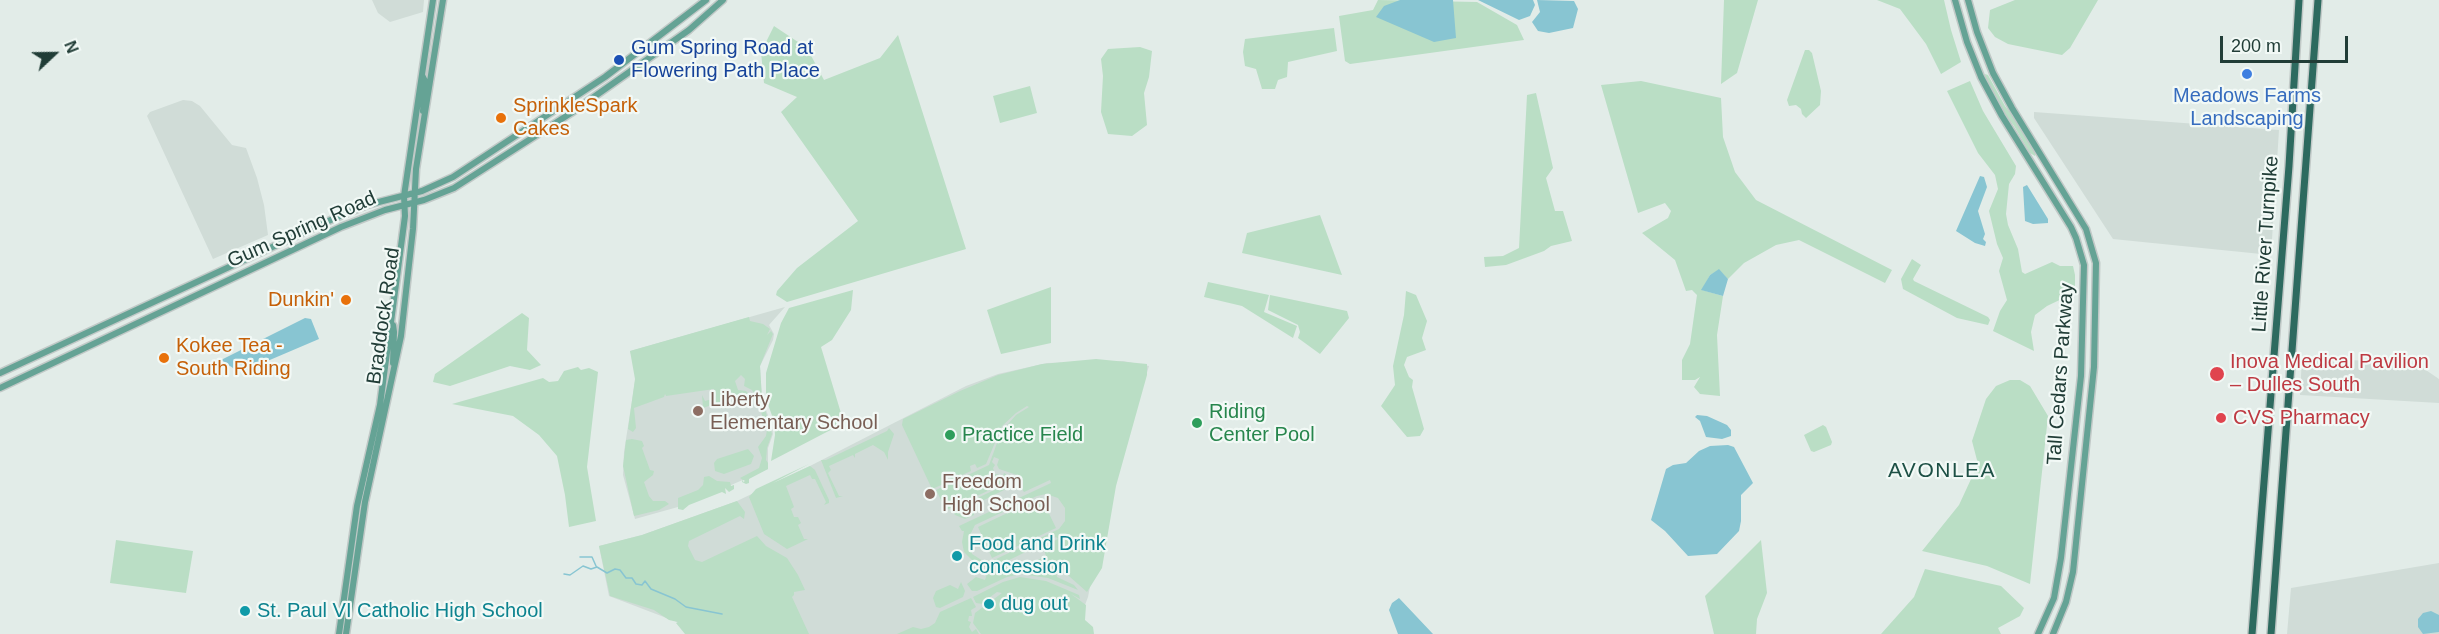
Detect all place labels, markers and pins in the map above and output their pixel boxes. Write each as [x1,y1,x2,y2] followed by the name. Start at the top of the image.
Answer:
[631,36,820,83] place label: Gum Spring Road at Flowering Path Place
[612,53,626,67] marker: Gum Spring Road at Flowering Path Place
[2240,67,2254,81] marker: Meadows Farms Landscaping
[2173,84,2321,131] place label: Meadows Farms Landscaping
[513,94,638,141] place label: SprinkleSpark Cakes
[494,111,508,125] marker: SprinkleSpark Cakes
[268,288,334,312] place label: Dunkin'
[339,293,353,307] marker: Dunkin'
[176,334,291,381] place label: Kokee Tea - South Riding
[2230,350,2429,397] place label: Inova Medical Pavilion – Dulles South
[157,351,171,365] marker: Kokee Tea - South Riding
[2208,365,2226,383] marker: Inova Medical Pavilion – Dulles South
[710,388,878,435] place label: Liberty Elementary School
[1209,400,1315,447] place label: Riding Center Pool
[691,404,705,418] marker: Liberty Elementary School
[2233,406,2370,430] place label: CVS Pharmacy
[2214,411,2228,425] marker: CVS Pharmacy
[1190,416,1204,430] marker: Riding Center Pool
[962,423,1083,447] place label: Practice Field
[943,428,957,442] marker: Practice Field
[942,470,1050,517] place label: Freedom High School
[923,487,937,501] marker: Freedom High School
[969,532,1106,579] place label: Food and Drink concession
[950,549,964,563] marker: Food and Drink concession
[1001,592,1068,616] place label: dug out
[982,597,996,611] marker: dug out
[257,599,543,623] place label: St. Paul VI Catholic High School
[238,604,252,618] marker: St. Paul VI Catholic High School

